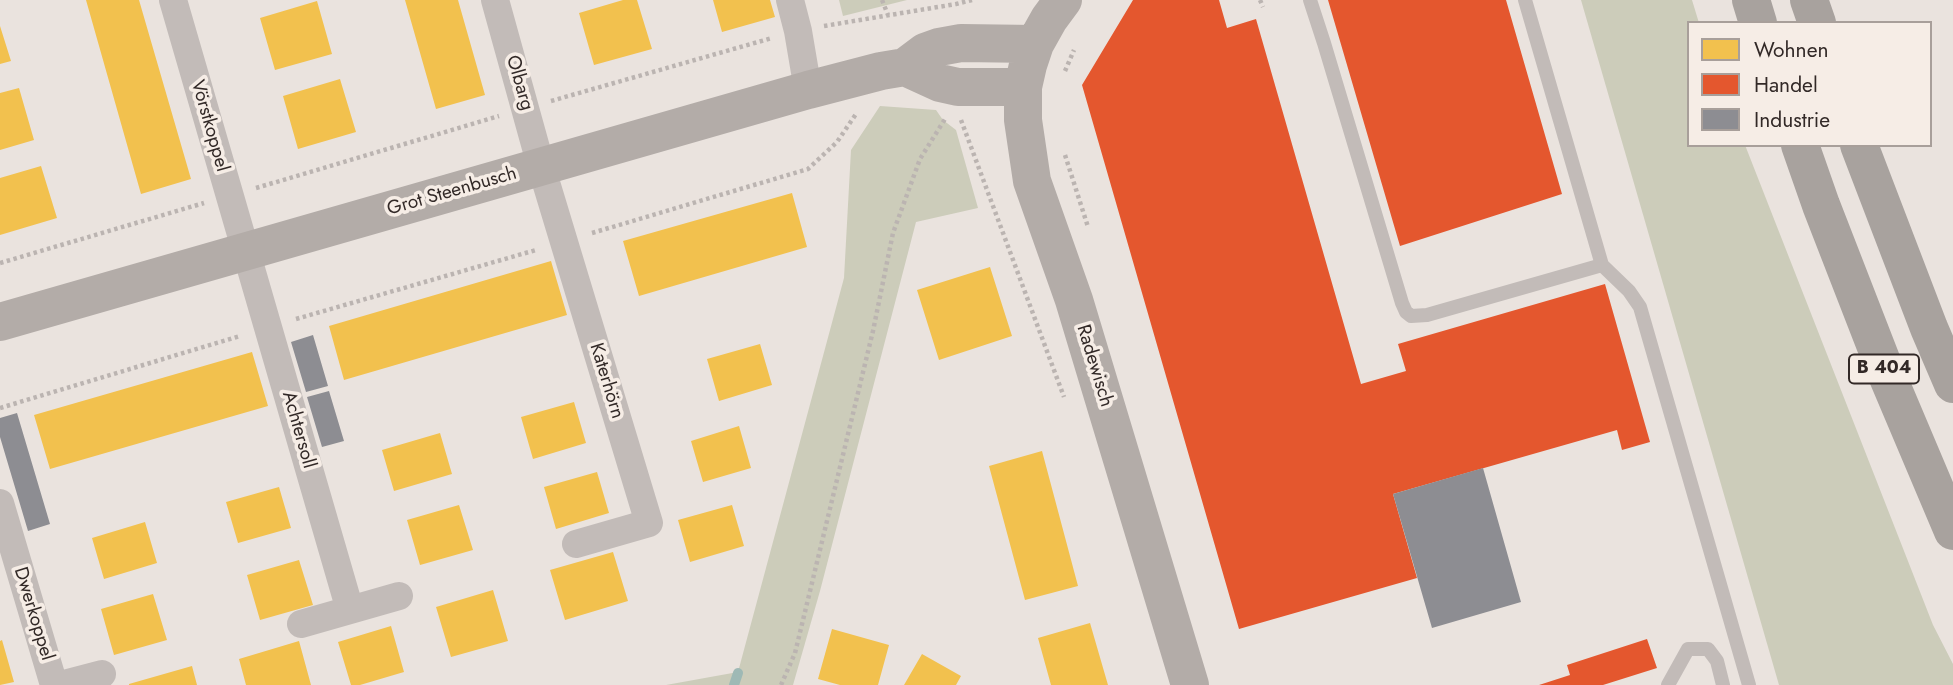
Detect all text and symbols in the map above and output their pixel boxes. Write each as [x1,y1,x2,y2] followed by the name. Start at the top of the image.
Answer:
[1687,21,1932,147] legend
[1754,35,1828,65] text: Wohnen
[500,53,538,113] street label: Olbarg
[1754,70,1818,100] text: Handel
[185,77,233,175] street label: Vörstkoppel
[1754,105,1830,135] text: Industrie
[385,163,519,221] street label: Grot Steenbusch
[1071,322,1117,410] street label: Radewisch
[584,341,628,421] street label: Katerhörn
[1849,354,1919,384] road number: B 404
[276,389,320,471] street label: Achtersoll
[8,565,58,663] street label: Dwerkoppel

